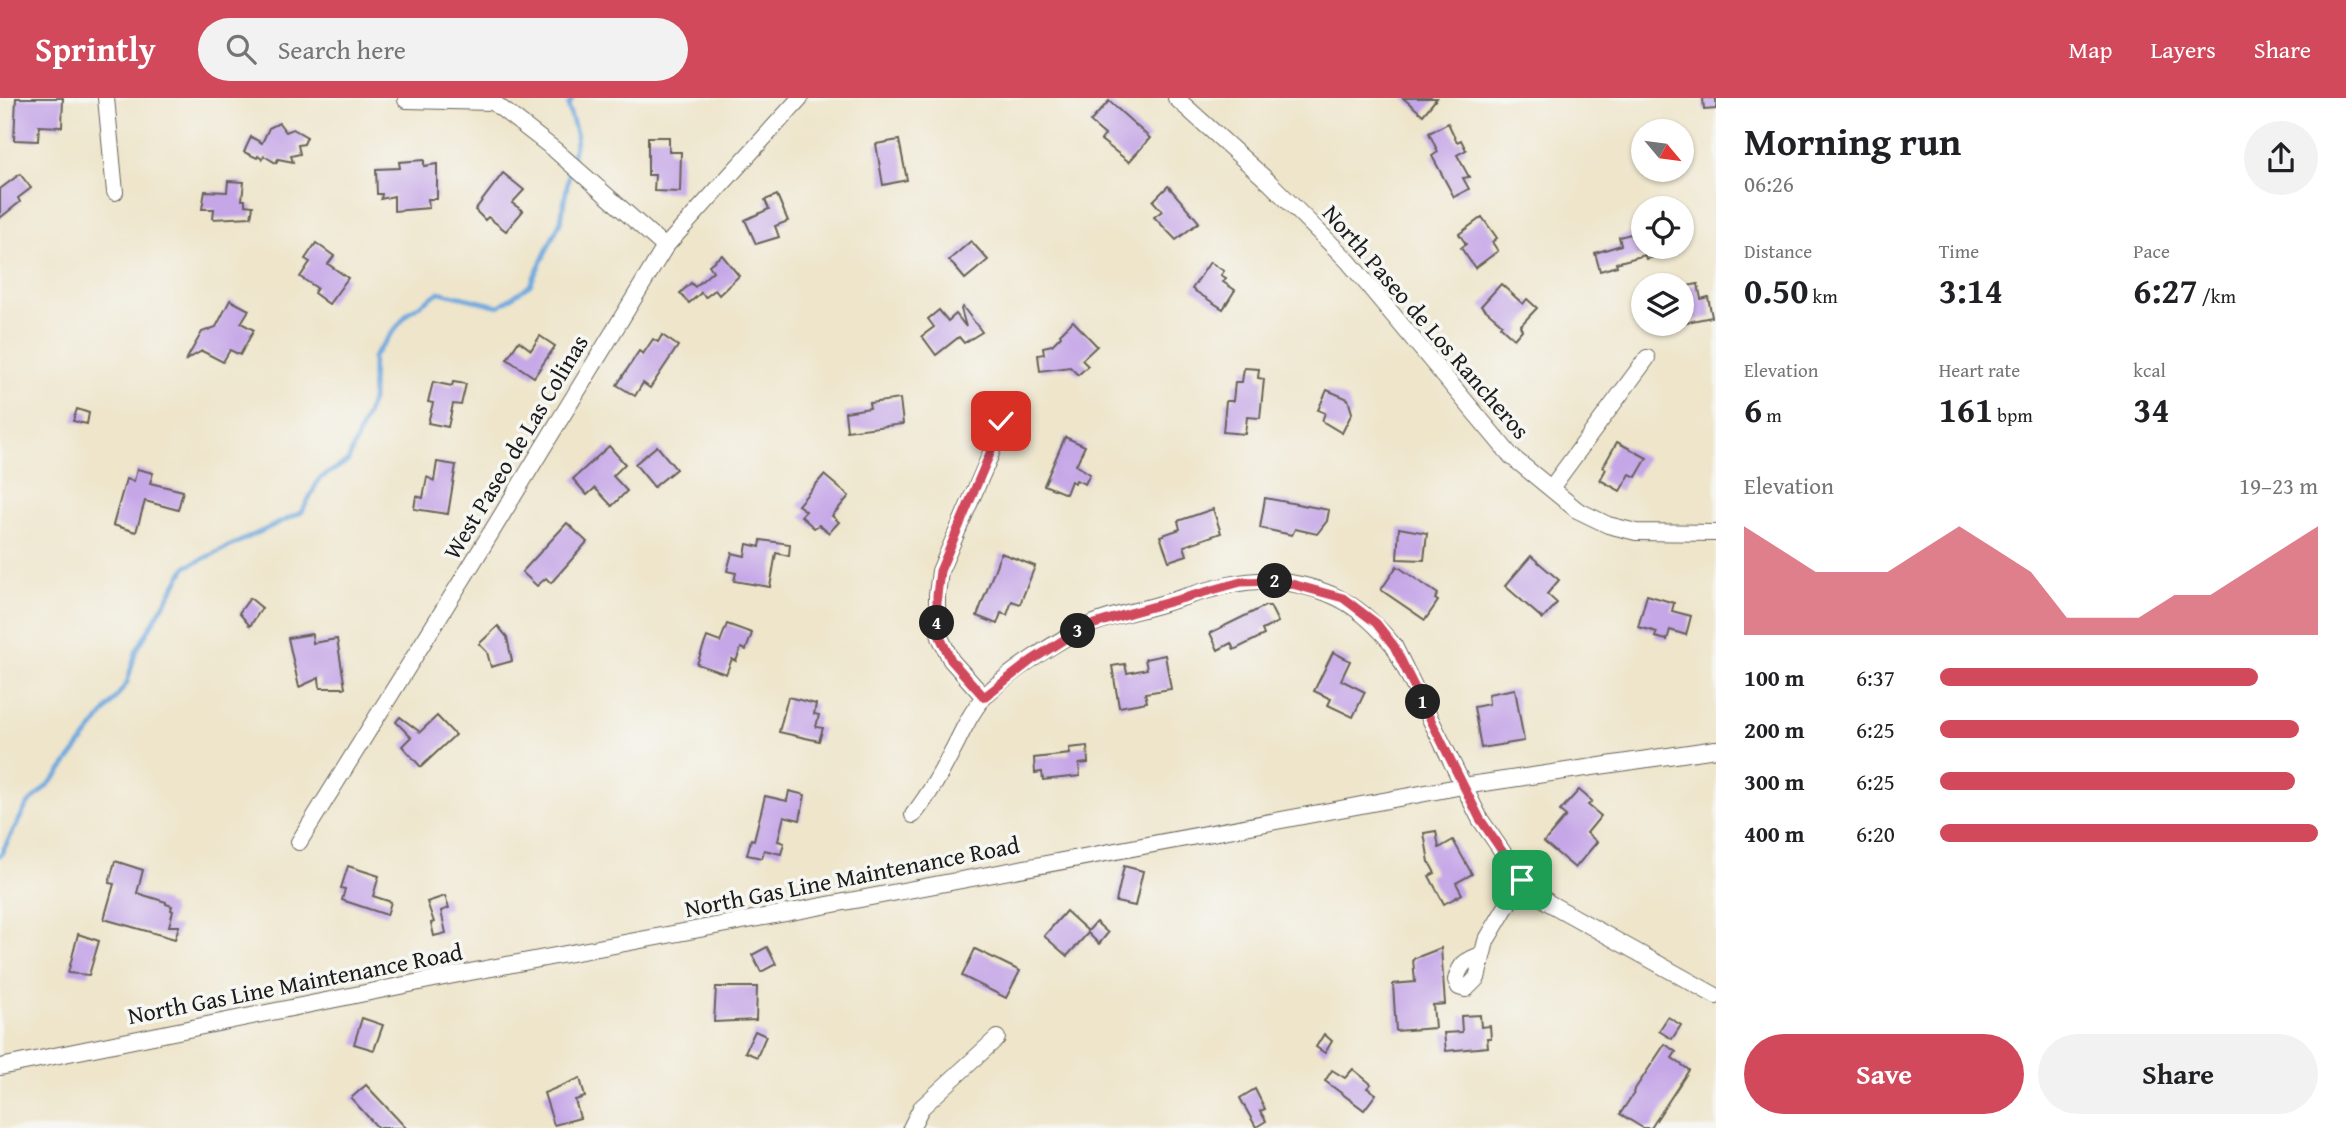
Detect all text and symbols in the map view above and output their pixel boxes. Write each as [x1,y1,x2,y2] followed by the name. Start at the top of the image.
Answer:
[198,18,688,81] search box
[35,25,156,73] text: Sprintly
[222,30,260,68] icon: search
[278,30,406,69] text: Search here
[2069,32,2112,67] text: Map
[2150,32,2216,67] text: Layers
[2254,32,2311,67] text: Share
[1744,113,1961,169] text: Morning run
[1631,119,1694,182] north arrow
[1631,119,1694,336] map controls
[2244,121,2318,195] button: share
[1744,167,1794,200] text: 06:26
[1631,196,1694,259] button: locate
[1315,197,1538,447] street label: North Paseo de Los Rancheros
[1744,237,1812,265] text: Distance
[1939,237,1979,265] text: Time
[2133,237,2170,265] text: Pace
[1744,265,1808,316] text: 0.50
[1939,265,2003,316] text: 3:14
[2133,265,2198,316] text: 6:27
[1631,273,1694,336] button: layers
[1808,282,1838,310] text: km
[2198,282,2236,310] text: /km
[434,328,597,566] street label: West Paseo de Las Colinas
[1744,356,1818,384] text: Elevation
[1939,356,2020,384] text: Heart rate
[2133,356,2166,384] text: kcal
[1744,384,1762,435] text: 6
[1939,384,1993,435] text: 161
[2133,384,2170,435] text: 34
[971,391,1031,451] pin
[1762,401,1782,429] text: m
[1993,401,2033,429] text: bpm
[982,402,1020,440] icon: check
[1744,469,1834,502] text: Elevation
[2239,469,2318,502] text: 19–23 m
[1258,564,1292,598] pin: 2
[1270,566,1279,594] text: 2
[920,606,954,640] pin: 4
[932,608,941,636] text: 4
[1060,614,1096,648] pin: 3
[1073,616,1082,644] text: 3
[1744,661,1805,694] text: 100 m
[1856,661,1895,694] text: 6:37
[1406,684,1440,720] pin: 1
[1418,687,1427,715] text: 1
[1744,713,1805,746] text: 200 m
[1856,713,1895,746] text: 6:25
[1744,765,1805,798] text: 300 m
[1856,765,1895,798] text: 6:25
[1744,817,1805,850] text: 400 m
[1856,817,1895,850] text: 6:20
[681,827,1023,926] street label: North Gas Line Maintenance Road
[1492,850,1552,910] pin
[1503,861,1541,899] icon: arrive
[124,934,466,1033] street label: North Gas Line Maintenance Road
[1744,1034,2024,1114] button: Save
[2038,1034,2318,1114] button: Share

